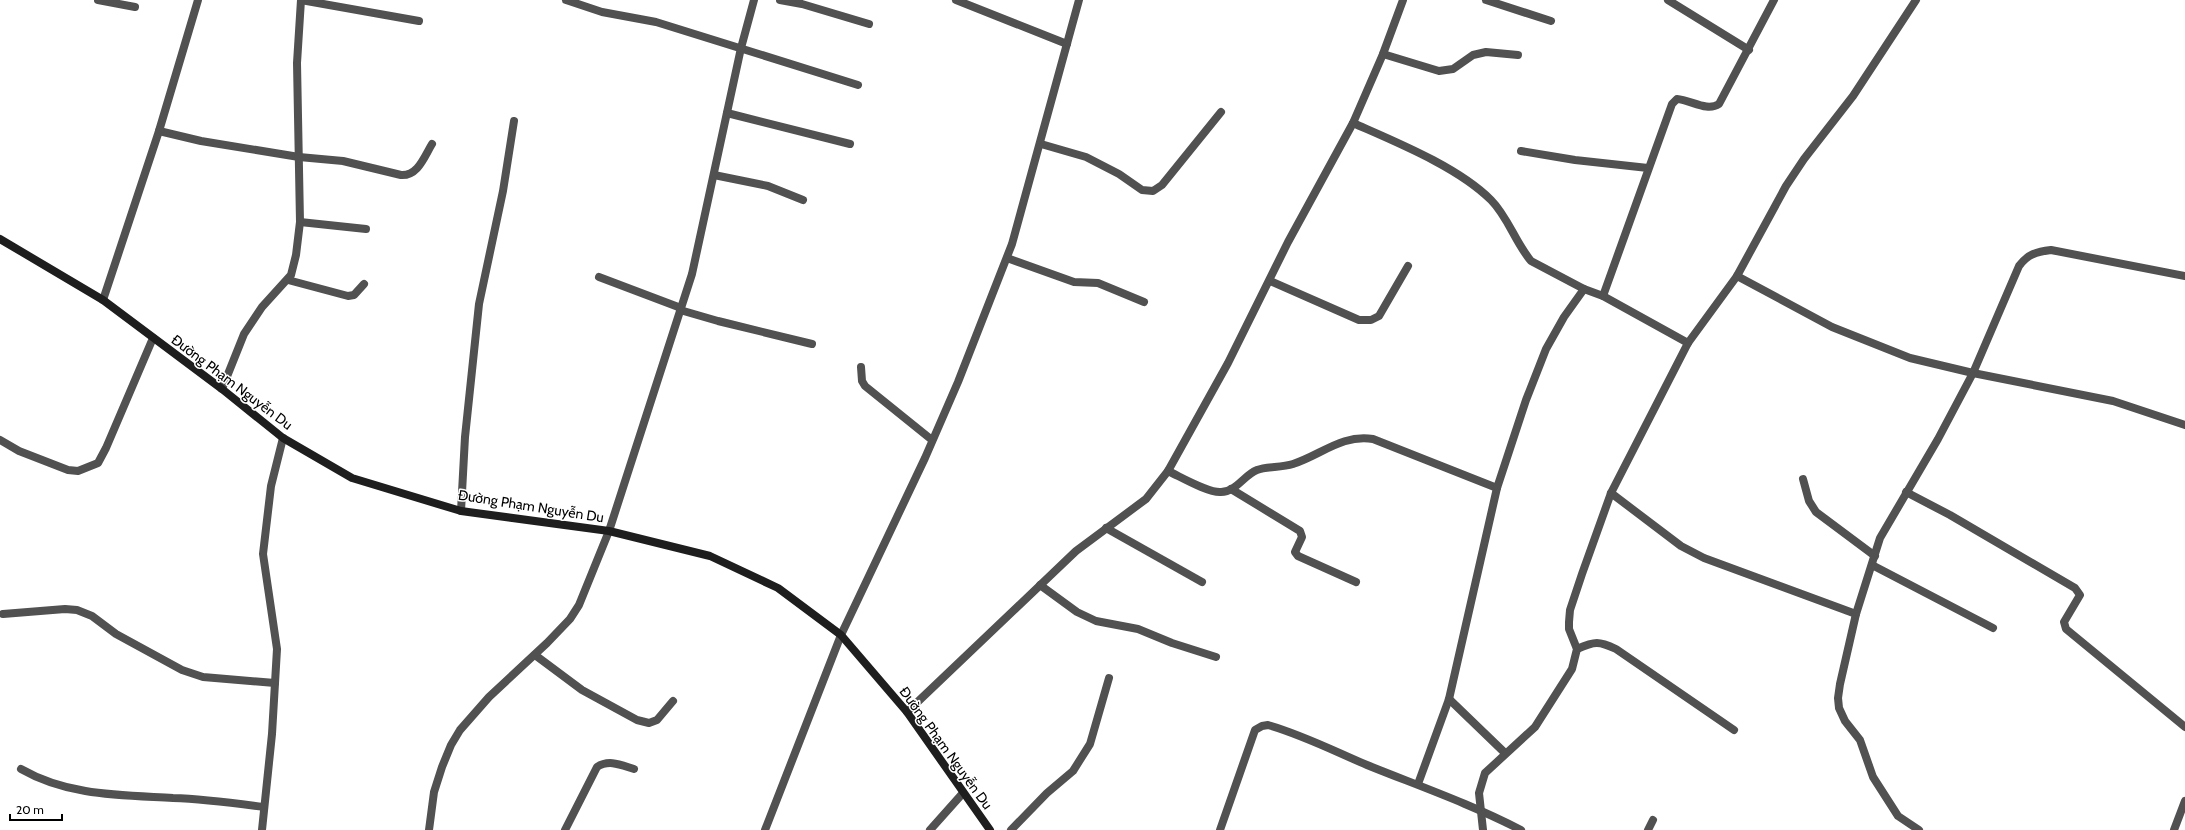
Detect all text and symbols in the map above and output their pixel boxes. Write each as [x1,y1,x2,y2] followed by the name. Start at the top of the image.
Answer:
[168,330,296,434] street label: Đường Phạm Nguyễn Du
[457,486,605,526] street label: Đường Phạm Nguyễn Du
[895,683,997,813] street label: Đường Phạm Nguyễn Du
[10,796,62,822] scale bar
[16,802,44,817] text: 20 m

